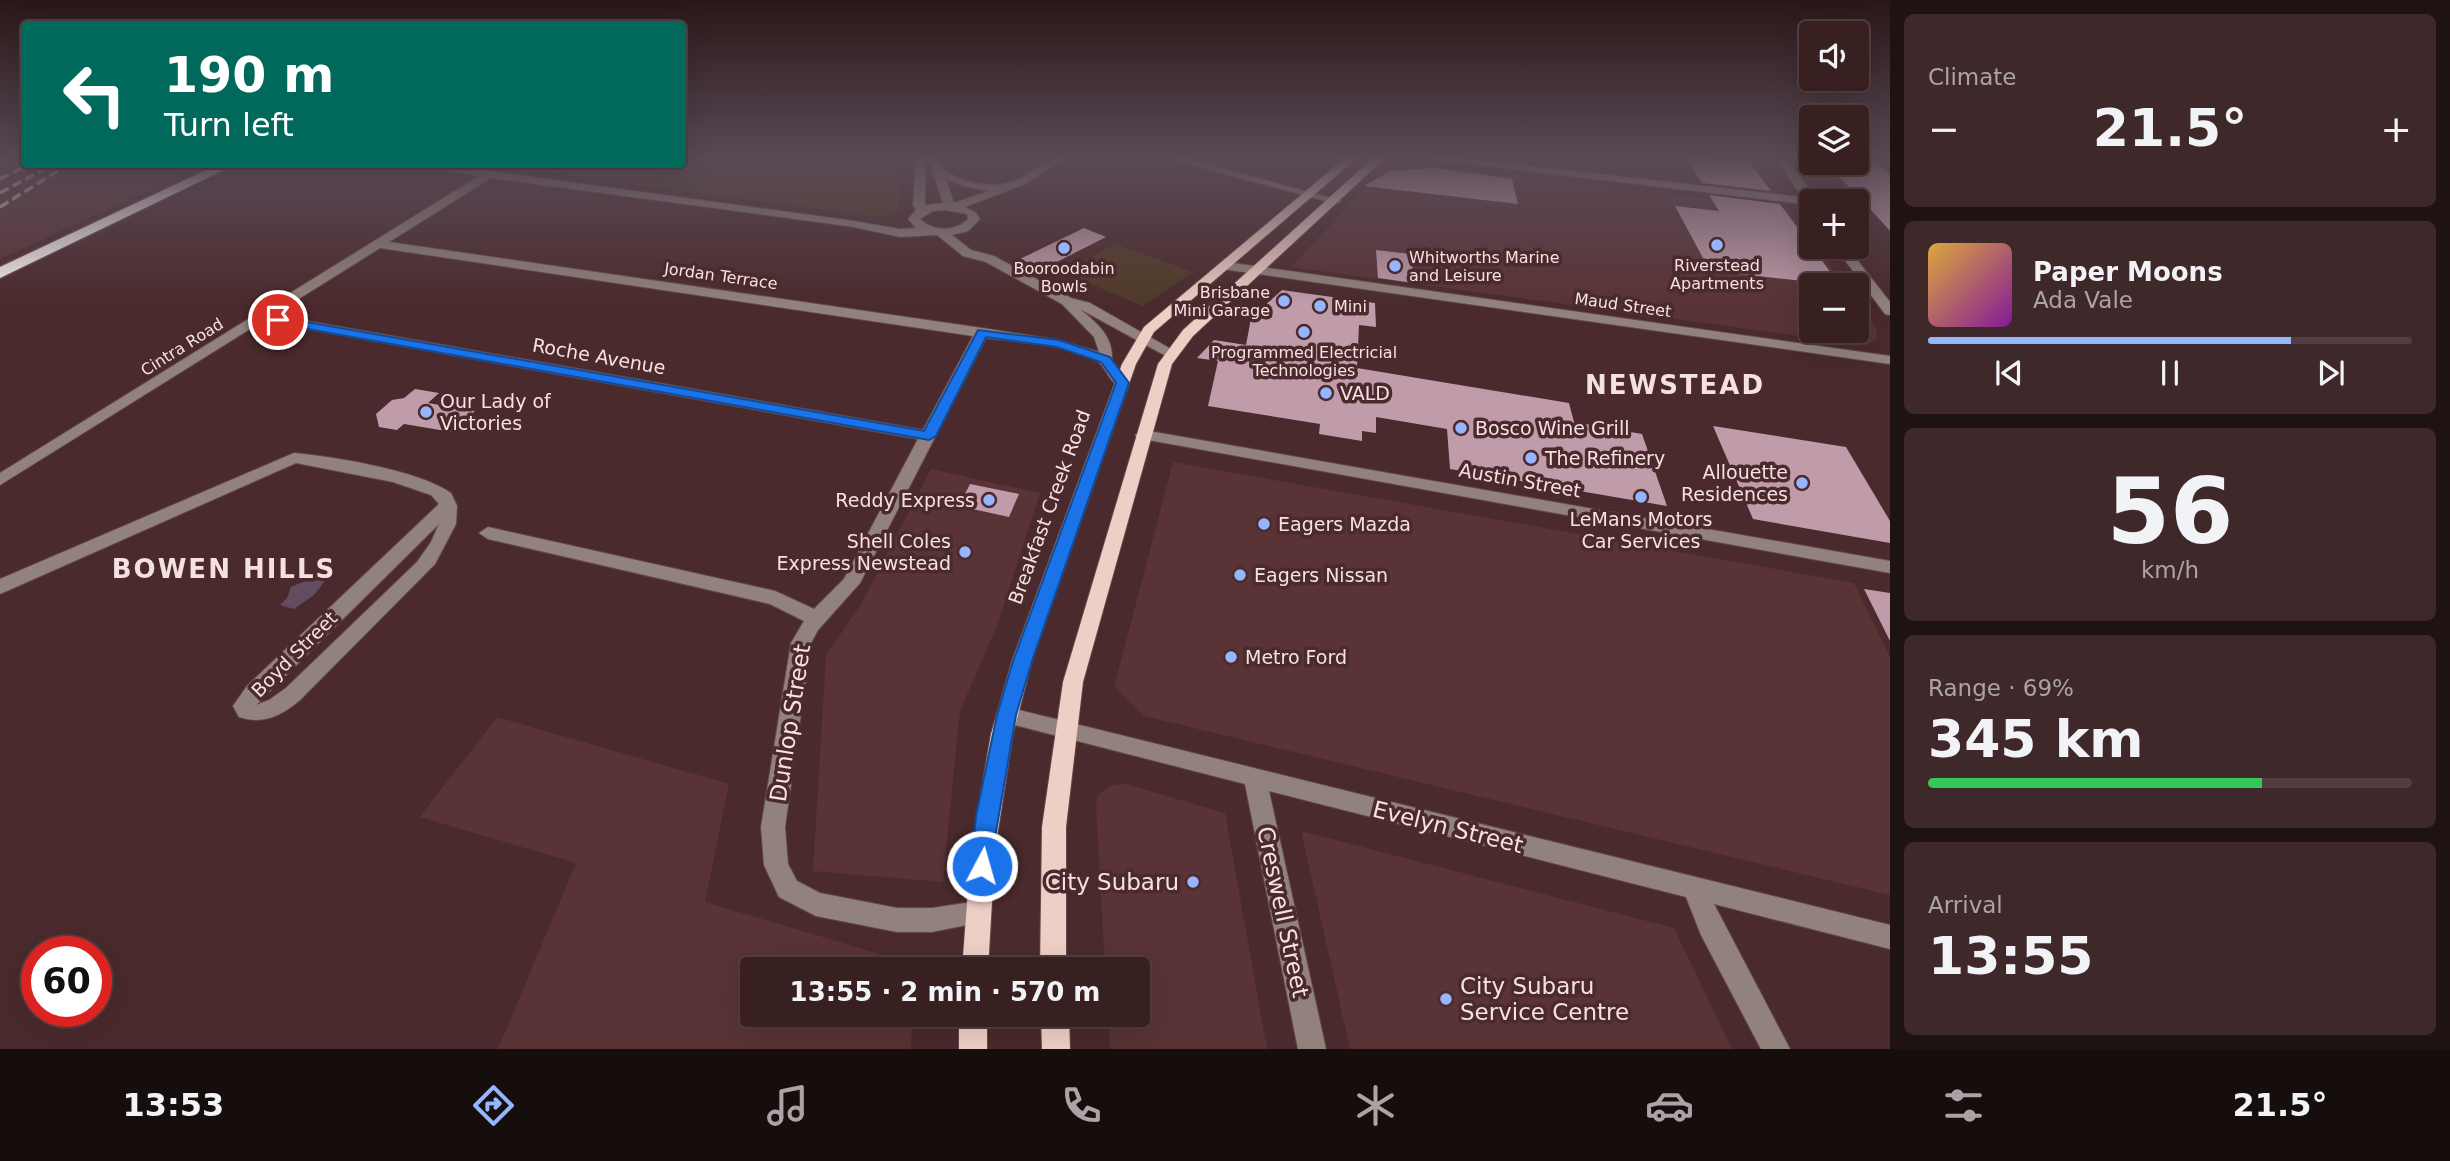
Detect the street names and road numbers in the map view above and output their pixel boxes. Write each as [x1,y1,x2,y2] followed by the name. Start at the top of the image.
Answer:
[662,259,779,293] street label: Jordan Terrace
[1573,289,1673,321] street label: Maud Street
[137,314,227,380] street label: Cintra Road
[531,333,667,379] street label: Roche Avenue
[1004,407,1094,607] street label: Breakfast Creek Road
[1457,458,1583,502] street label: Austin Street
[247,607,341,701] street label: Boyd Street
[765,642,815,804] street label: Dunlop Street
[1370,796,1526,858] street label: Evelyn Street
[1252,824,1314,1000] street label: Creswell Street

